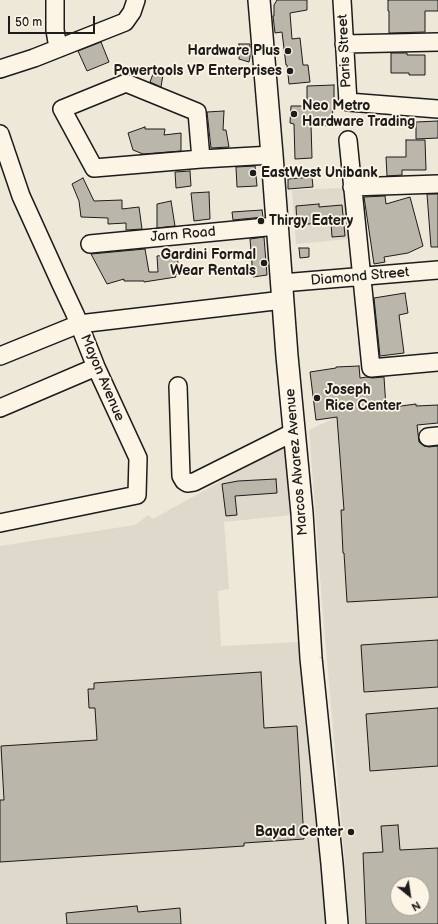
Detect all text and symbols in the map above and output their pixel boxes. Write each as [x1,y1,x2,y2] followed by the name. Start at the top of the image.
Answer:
[10,8,97,34] scale bar
[335,14,355,88] street label: Paris Street
[15,15,42,30] text: 50 m
[187,43,280,59] place label: Hardware Plus
[283,46,293,56] marker: Hardware Plus
[113,63,282,79] place label: Powertools VP Enterprises
[285,66,295,76] marker: Powertools VP Enterprises
[302,98,415,130] place label: Neo Metro Hardware Trading
[289,109,299,119] marker: Neo Metro Hardware Trading
[261,165,378,181] place label: EastWest Unibank
[248,168,258,178] marker: EastWest Unibank
[269,213,353,229] place label: Thirgy Eatery
[256,216,266,226] marker: Thirgy Eatery
[150,224,216,246] street label: Jarn Road
[161,247,256,280] place label: Gardini Formal Wear Rentals
[259,258,269,268] marker: Gardini Formal Wear Rentals
[310,264,410,290] street label: Diamond Street
[76,332,128,424] street label: Mayon Avenue
[325,382,401,414] place label: Joseph Rice Center
[282,388,312,536] street label: Marcos Alvarez Avenue
[312,393,322,403] marker: Joseph Rice Center
[255,824,343,840] place label: Bayad Center
[346,827,356,837] marker: Bayad Center
[390,876,430,916] north arrow
[409,898,423,914] text: N

